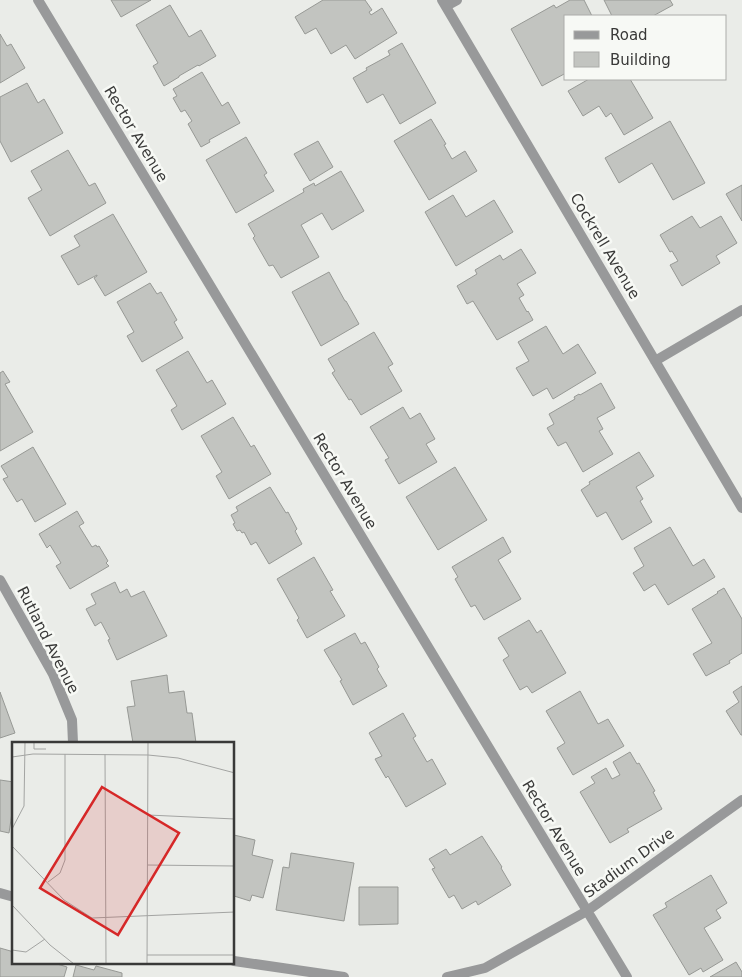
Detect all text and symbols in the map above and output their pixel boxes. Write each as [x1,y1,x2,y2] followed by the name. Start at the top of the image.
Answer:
[564,15,727,80] legend
[610,26,648,44] text: Road
[610,51,671,69] text: Building
[100,83,172,185] street label: Rector Avenue
[566,190,644,302] street label: Cockrell Avenue
[309,430,381,532] street label: Rector Avenue
[13,583,83,697] street label: Rutland Avenue
[12,742,235,964] inset map
[518,777,590,879] street label: Rector Avenue
[580,824,678,902] street label: Stadium Drive

